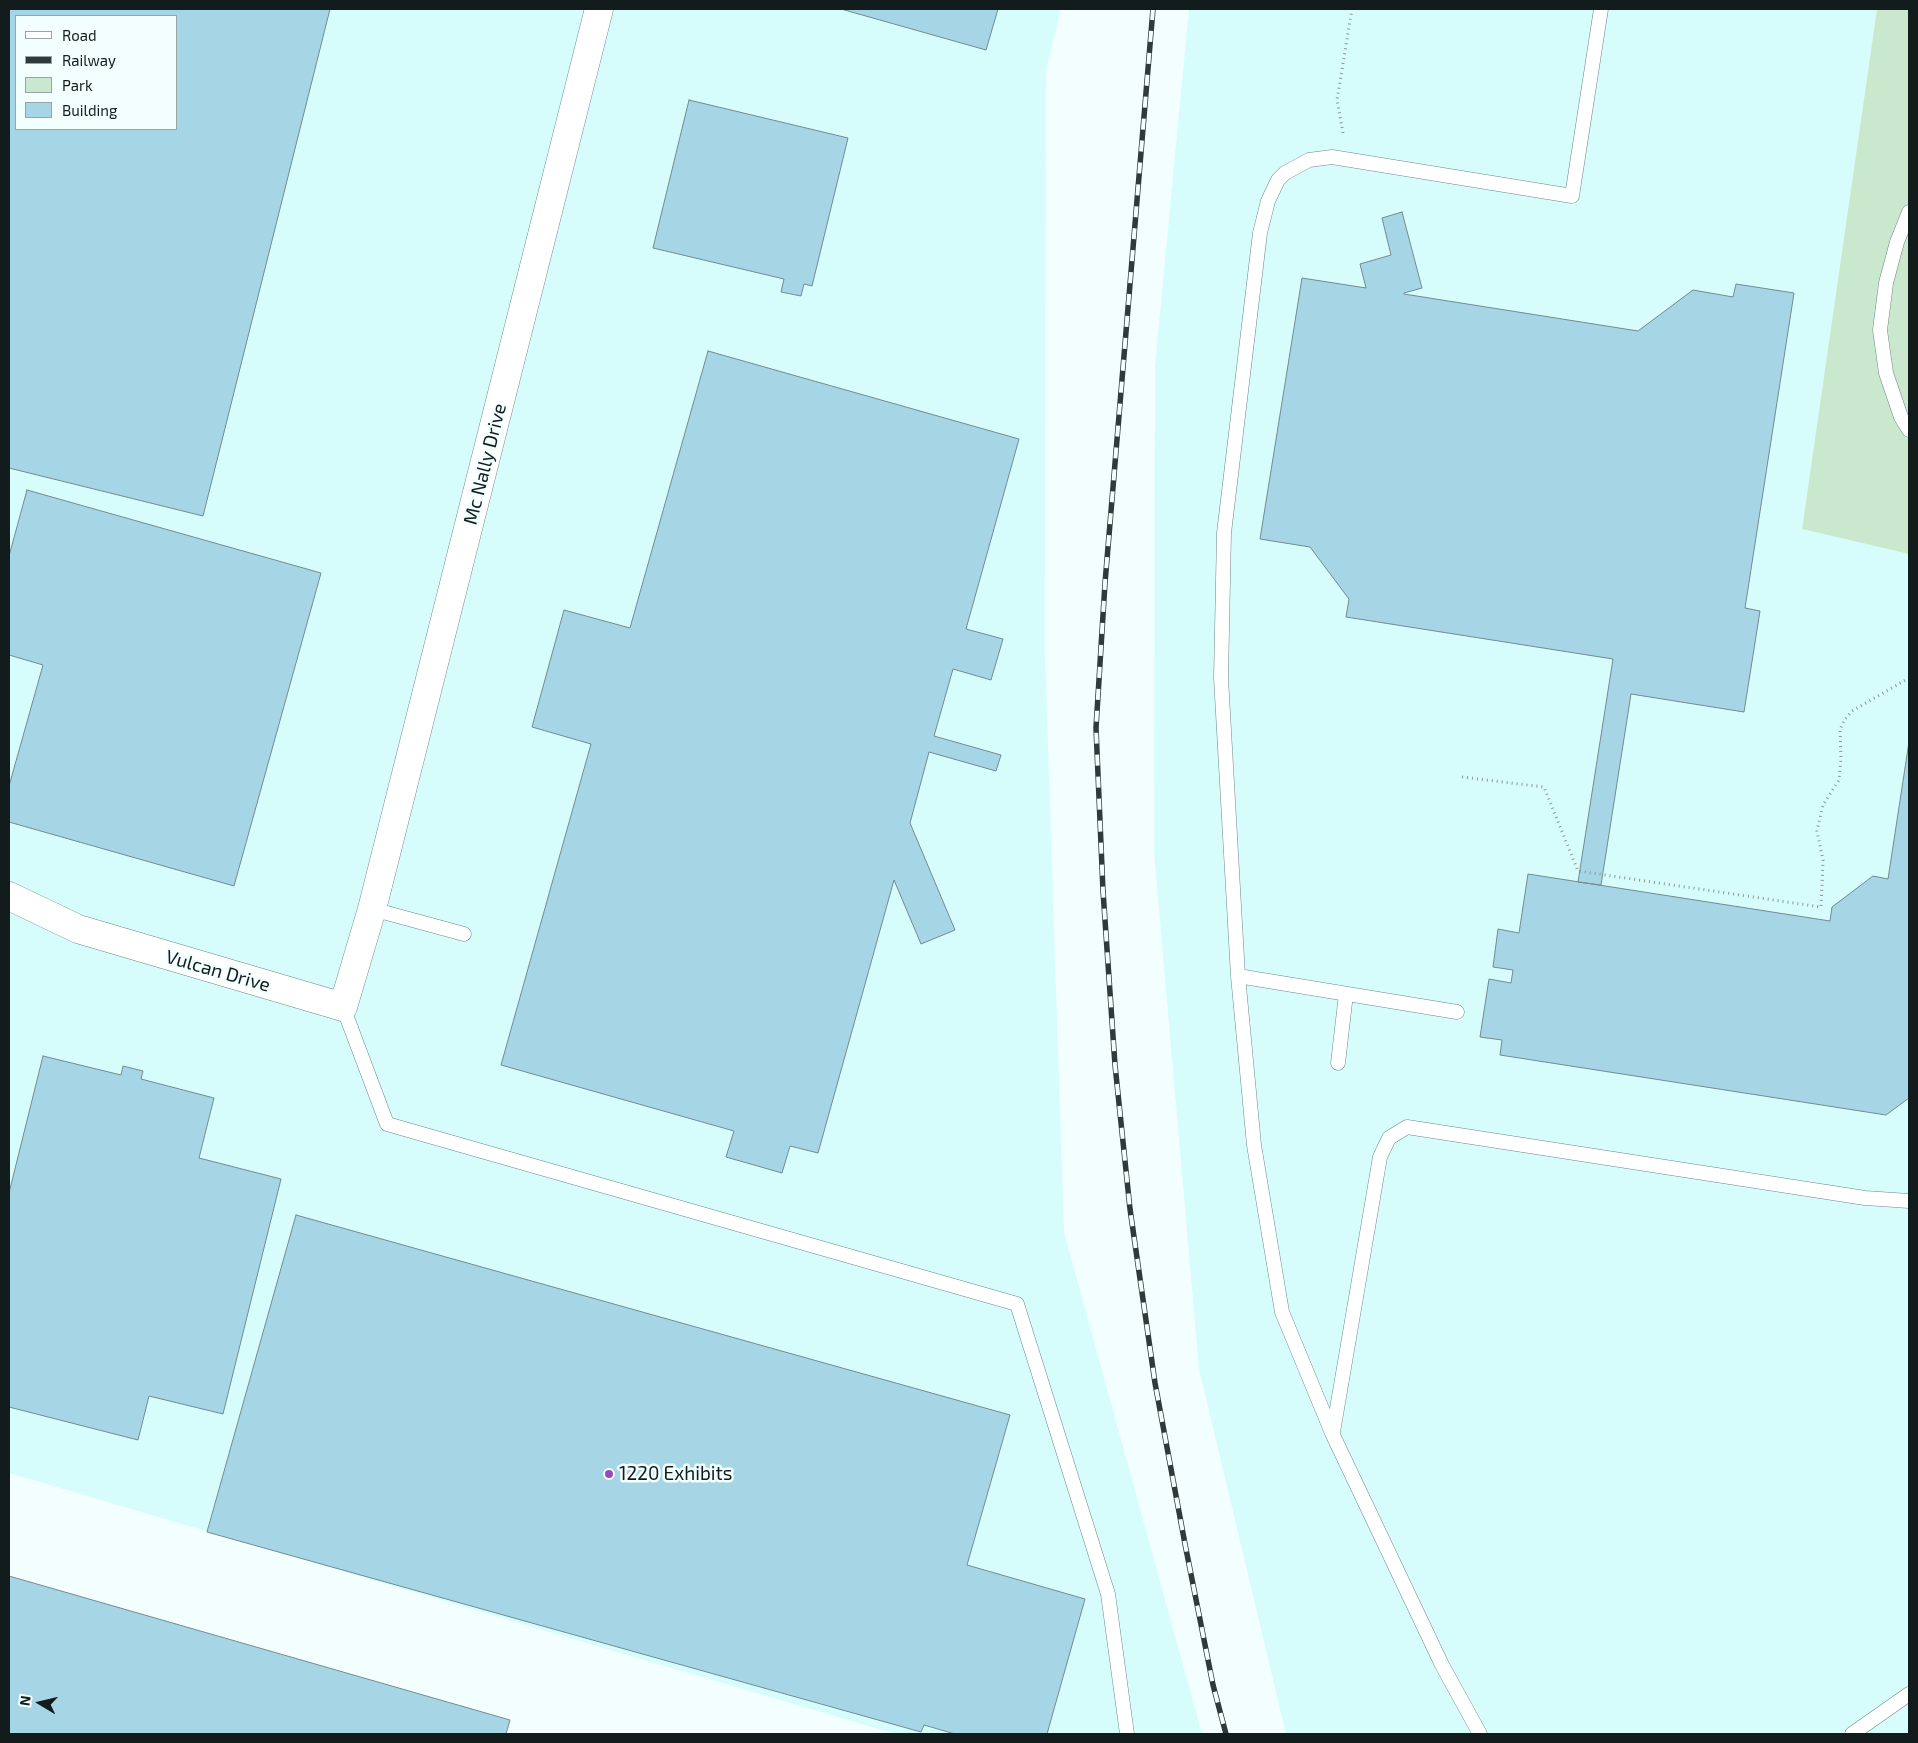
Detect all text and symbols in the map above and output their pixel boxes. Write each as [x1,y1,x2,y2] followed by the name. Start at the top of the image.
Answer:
[15,15,178,130] legend
[62,26,97,44] text: Road
[62,51,116,69] text: Railway
[62,76,93,94] text: Park
[62,101,117,119] text: Building
[459,401,511,527] street label: Mc Nally Drive
[163,945,273,997] street label: Vulcan Drive
[619,1463,732,1485] place label: 1220 Exhibits
[603,1468,615,1480] marker: 1220 Exhibits
[15,1678,65,1728] north arrow
[16,1694,34,1707] text: N

